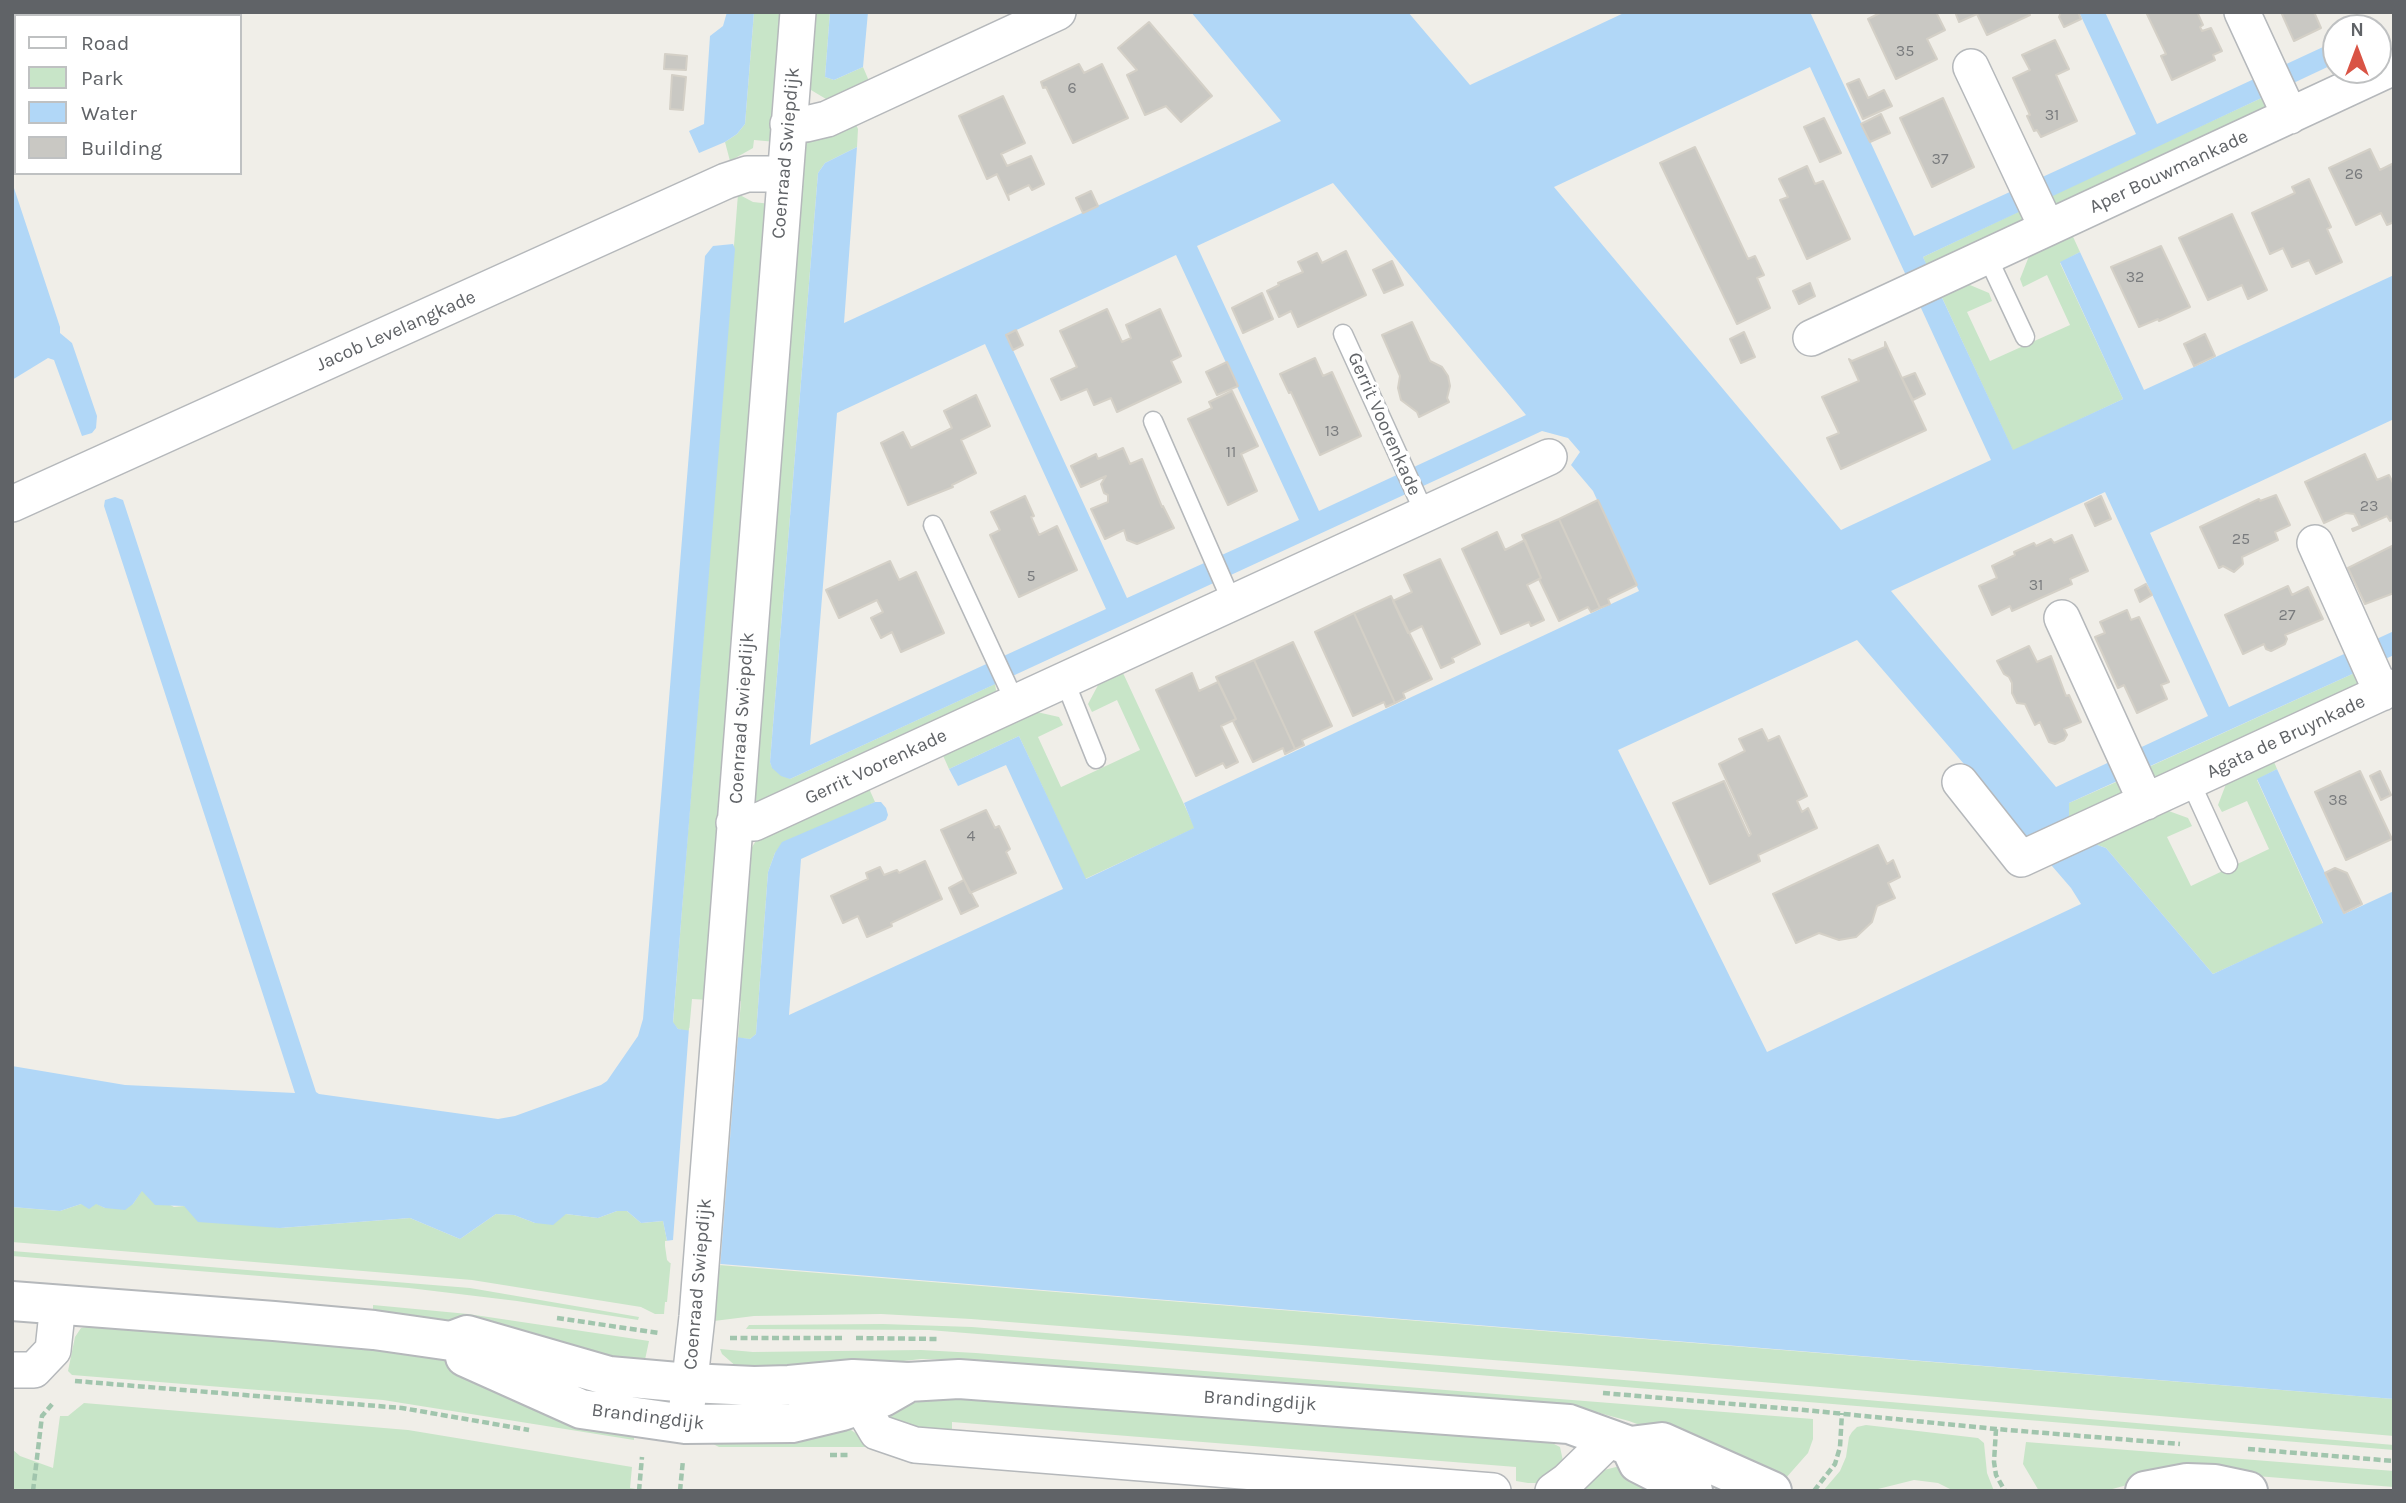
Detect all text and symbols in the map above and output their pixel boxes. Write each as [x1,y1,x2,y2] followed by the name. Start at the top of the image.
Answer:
[14,14,242,175] legend
[2322,14,2392,84] north arrow
[2350,19,2364,41] text: N
[81,31,129,55] text: Road
[1896,41,1914,61] house number: 35
[81,66,124,90] text: Park
[767,66,805,240] street label: Coenraad Swiepdijk
[1067,78,1077,98] house number: 6
[81,101,137,125] text: Water
[2045,105,2059,125] house number: 31
[2086,125,2252,219] street label: Aper Bouwmankade
[81,136,162,160] text: Building
[1932,149,1948,169] house number: 37
[2345,164,2363,184] house number: 26
[2126,267,2144,287] house number: 32
[313,286,479,376] street label: Jacob Levelangkade
[1342,349,1426,499] street label: Gerrit Voorenkade
[1325,421,1339,441] house number: 13
[1226,442,1236,462] house number: 11
[2360,496,2378,516] house number: 23
[2232,529,2250,549] house number: 25
[1026,566,1036,586] house number: 5
[2029,575,2043,595] house number: 31
[2279,605,2295,625] house number: 27
[725,631,759,805] street label: Coenraad Swiepdijk
[2203,690,2369,784] street label: Agata de Bruynkade
[801,724,951,810] street label: Gerrit Voorenkade
[2328,790,2348,810] house number: 38
[967,826,975,846] house number: 4
[679,1197,717,1371] street label: Coenraad Swiepdijk
[1203,1386,1317,1416] street label: Brandingdijk
[590,1399,706,1435] street label: Brandingdijk

